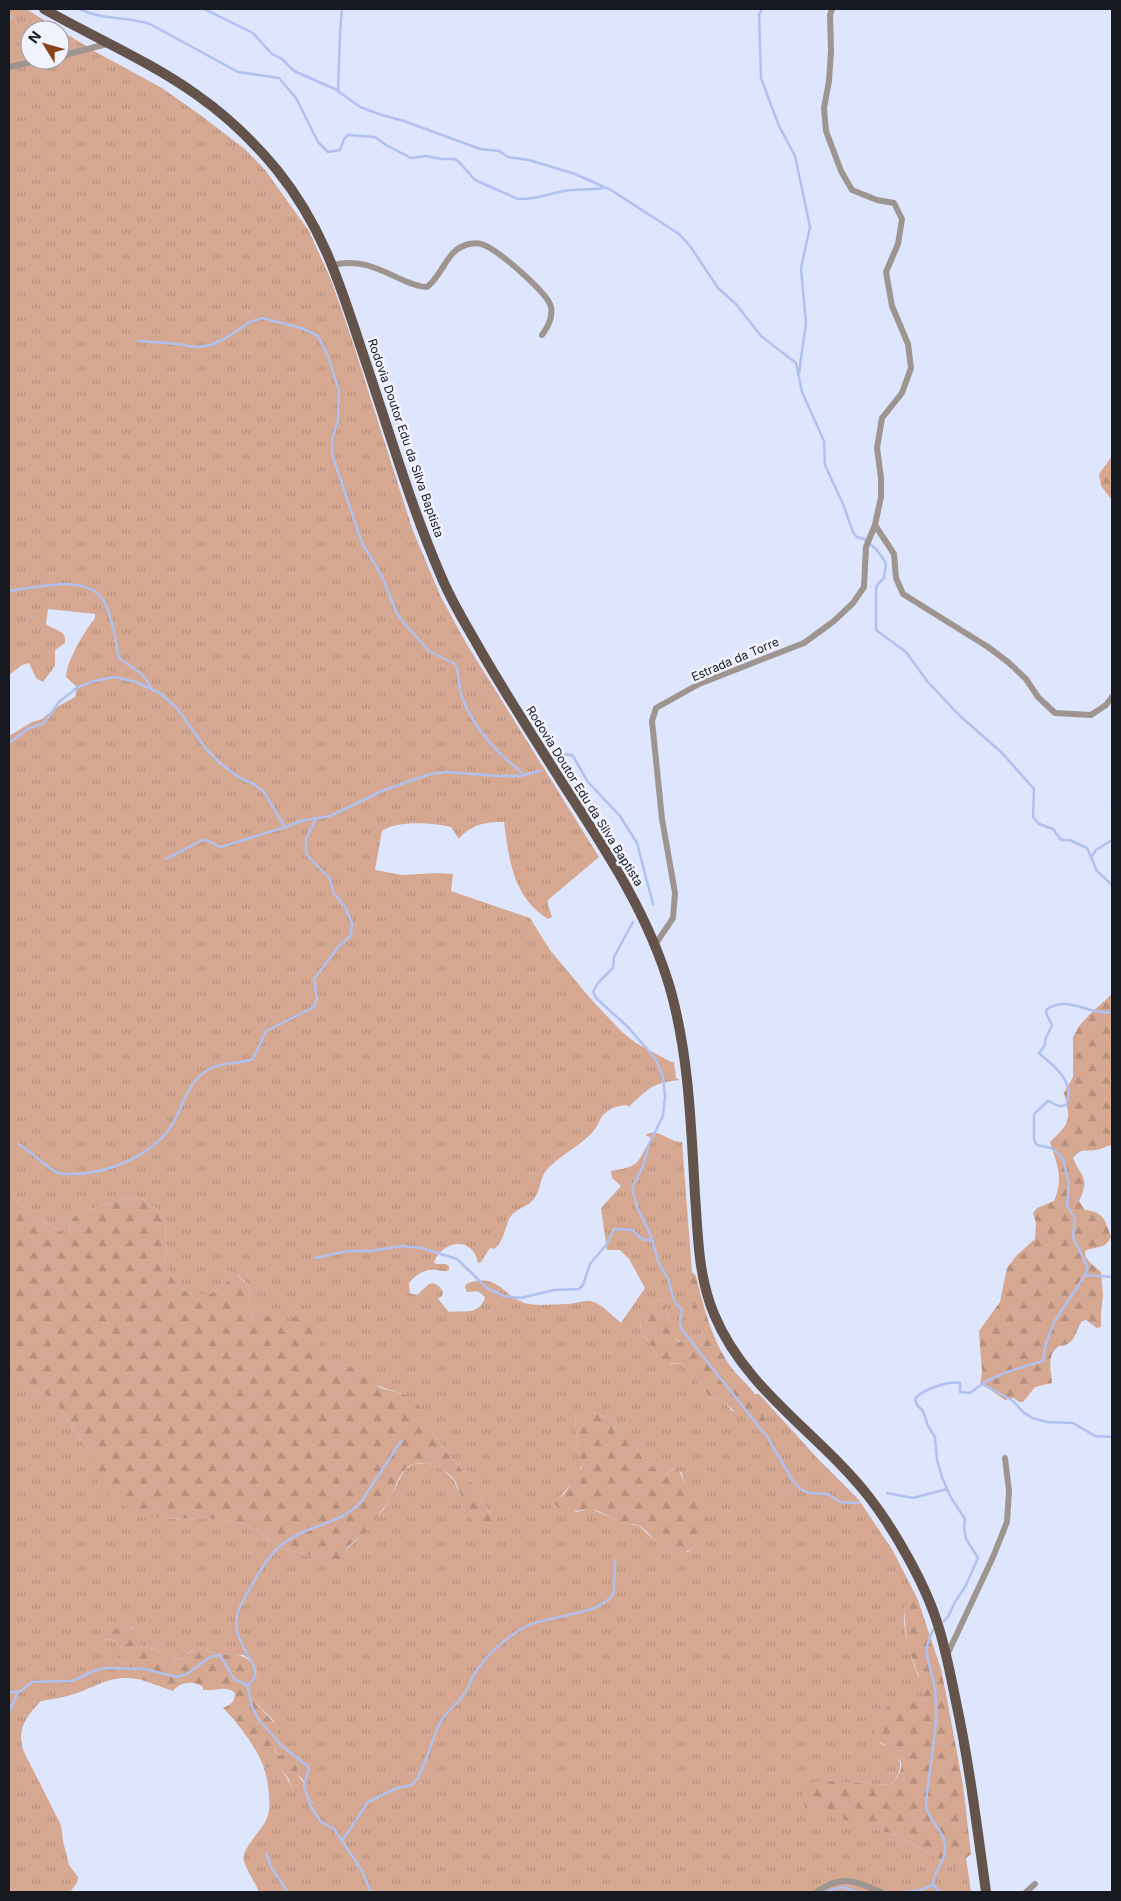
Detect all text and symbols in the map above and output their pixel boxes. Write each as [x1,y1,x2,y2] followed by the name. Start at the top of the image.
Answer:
[20,20,70,70] north arrow
[24,27,44,46] text: N
[365,337,447,539] street label: Rodovia Doutor Edu da Silva Baptista
[689,634,781,684] street label: Estrada da Torre
[523,703,647,889] street label: Rodovia Doutor Edu da Silva Baptista

